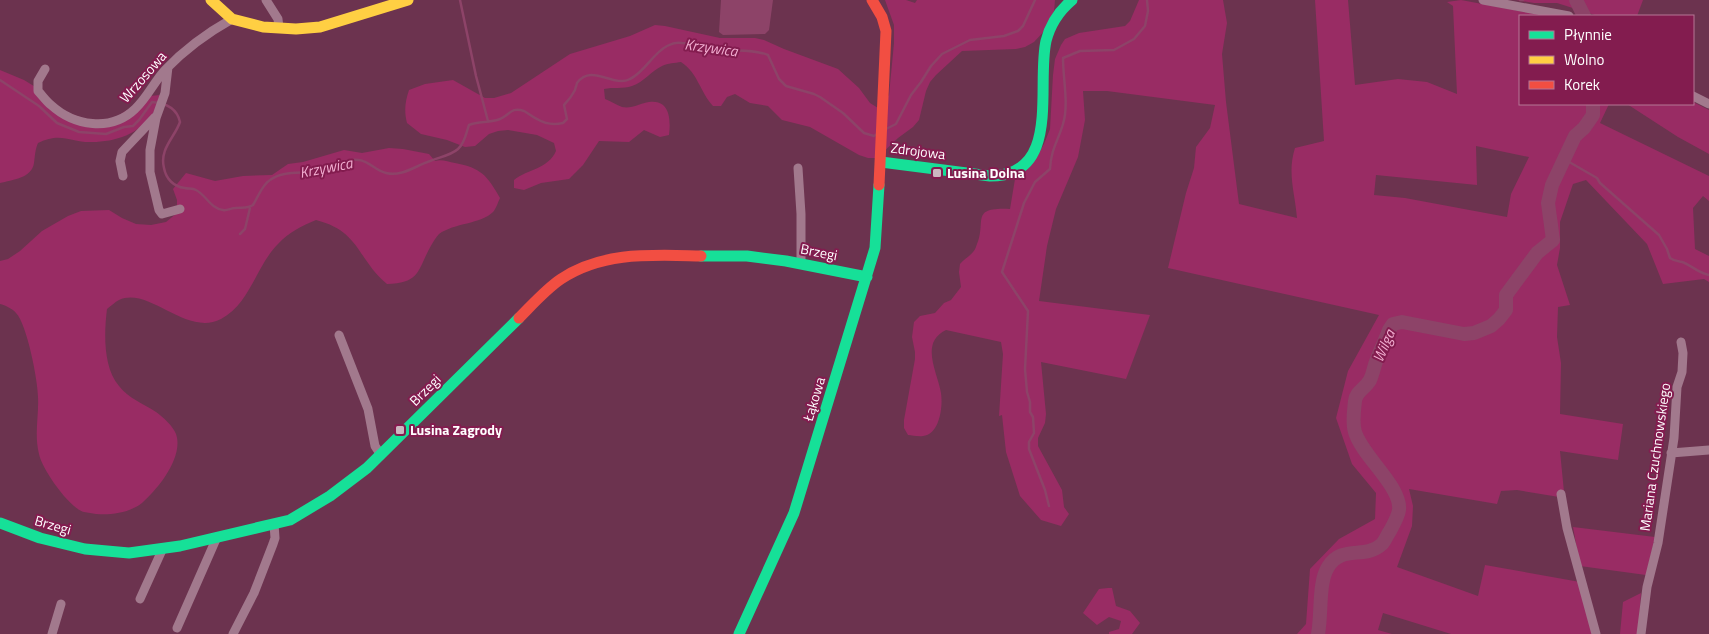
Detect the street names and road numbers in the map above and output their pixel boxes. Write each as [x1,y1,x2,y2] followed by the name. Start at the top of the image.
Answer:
[114,46,171,107] street label: Wrzosowa
[890,137,947,164] street label: Zdrojowa
[799,238,839,265] street label: Brzegi
[404,369,445,410] street label: Brzegi
[797,374,830,425] street label: Łąkowa
[1634,381,1675,533] street label: Mariana Czuchnowskiego
[32,509,74,540] street label: Brzegi

